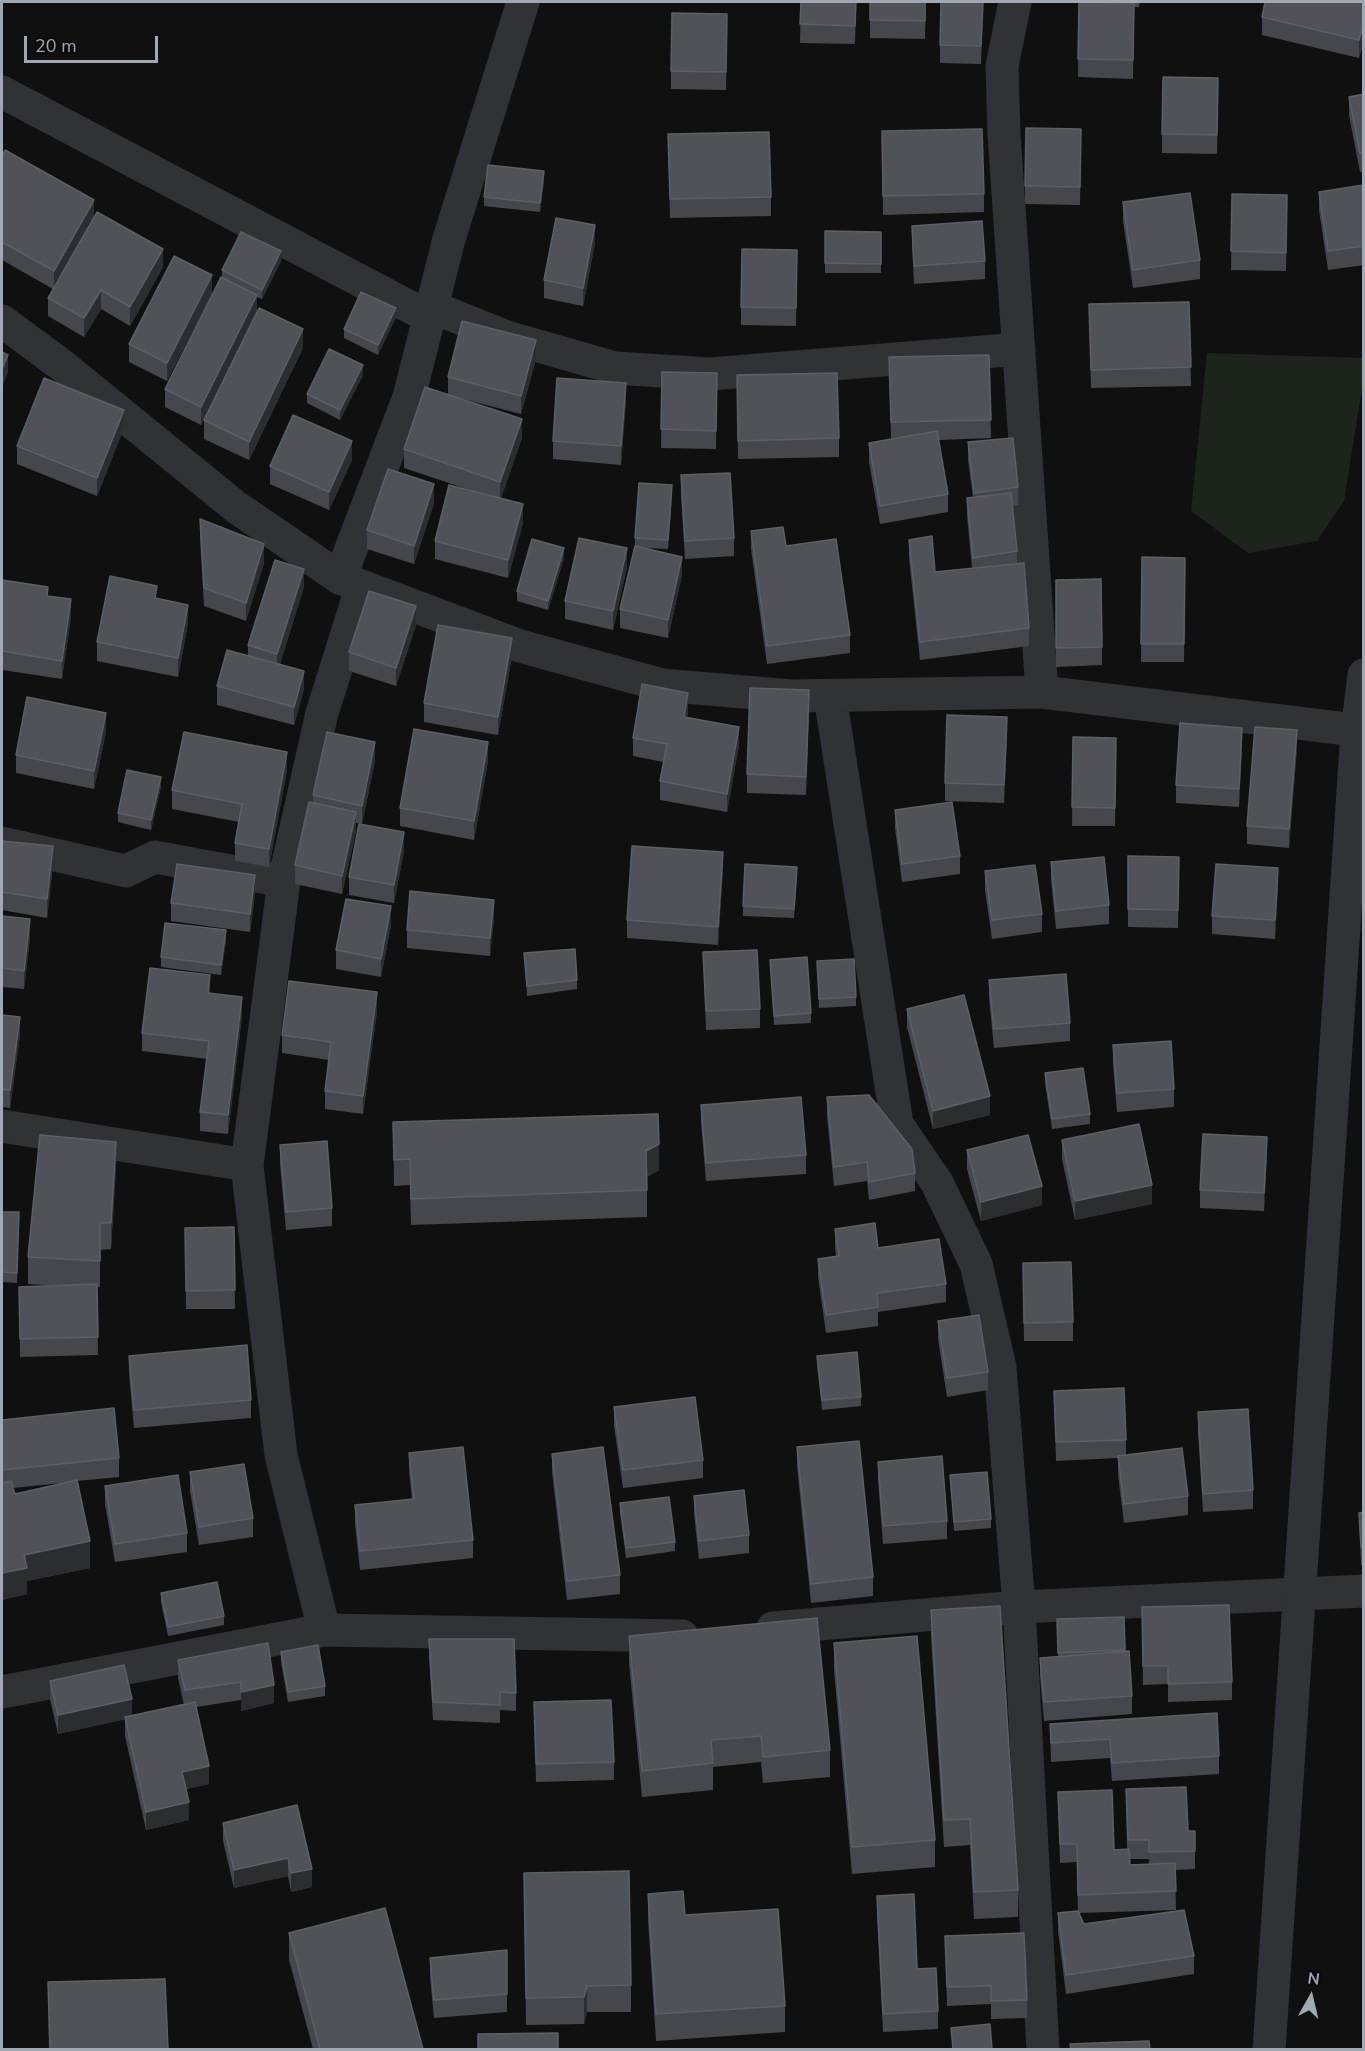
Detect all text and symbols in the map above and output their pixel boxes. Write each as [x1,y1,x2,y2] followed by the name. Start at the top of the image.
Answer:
[27,24,160,62] scale bar
[35,34,77,58] text: 20 m
[1281,1967,1341,2027] north arrow
[1306,1967,1321,1991] text: N

